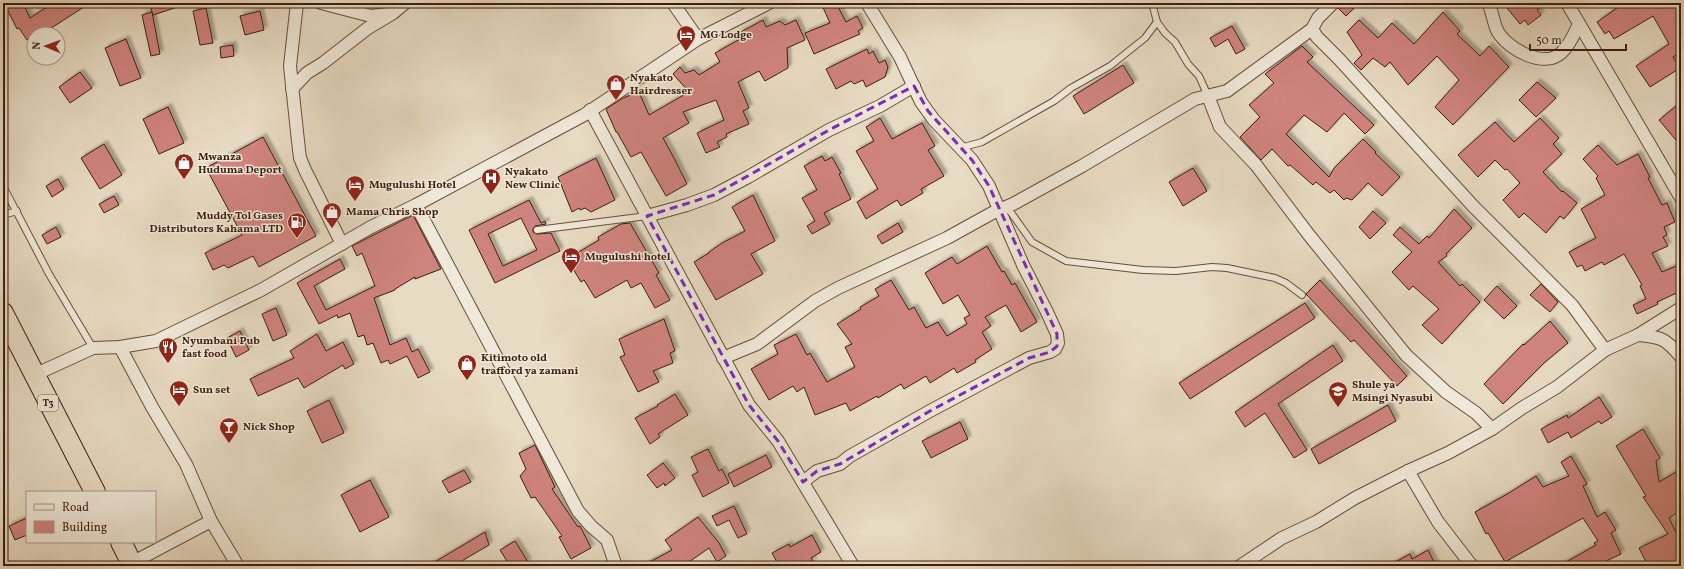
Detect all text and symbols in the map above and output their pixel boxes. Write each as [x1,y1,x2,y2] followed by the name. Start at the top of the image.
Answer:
[675,24,697,52] hotel icon: MG Lodge
[26,26,66,66] north arrow
[1530,26,1626,52] scale bar
[700,28,752,43] place label: MG Lodge
[1536,33,1562,49] text: 50 m
[30,41,45,50] text: N
[630,71,693,99] place label: Nyakato Hairdresser
[605,73,627,101] shop icon: Nyakato Hairdresser
[198,150,282,178] place label: Mwanza Huduma Deport
[173,152,195,180] shop icon: Mwanza Huduma Deport
[505,165,560,193] place label: Nyakato New Clinic
[480,167,502,195] hospital icon: Nyakato New Clinic
[344,174,366,202] hotel icon: Mugulushi Hotel
[369,178,456,193] place label: Mugulushi Hotel
[321,201,343,229] shop icon: Mama Chris Shop
[346,205,438,220] place label: Mama Chris Shop
[150,209,283,237] place label: Muddy Tol Gases Distributors Kahama LTD
[286,211,308,239] fuel station icon: Muddy Tol Gases Distributors Kahama LTD
[560,246,582,274] hotel icon: Mugulushi hotel
[585,250,671,265] place label: Mugulushi hotel
[182,334,260,362] place label: Nyumbani Pub fast food
[157,336,179,364] restaurant icon: Nyumbani Pub fast food
[481,351,579,379] place label: Kitimoto old trafford ya zamani
[456,353,478,381] shop icon: Kitimoto old trafford ya zamani
[1352,378,1433,406] place label: Shule ya Msingi Nyasubi
[168,379,190,407] hotel icon: Sun set
[1327,380,1349,408] school or university icon: Shule ya Msingi Nyasubi
[193,383,230,398] place label: Sun set
[38,395,58,411] road number: T3
[218,416,240,444] bar icon: Nick Shop
[243,420,295,435] place label: Nick Shop
[26,491,156,543] legend
[62,500,89,516] text: Road
[62,520,107,536] text: Building

